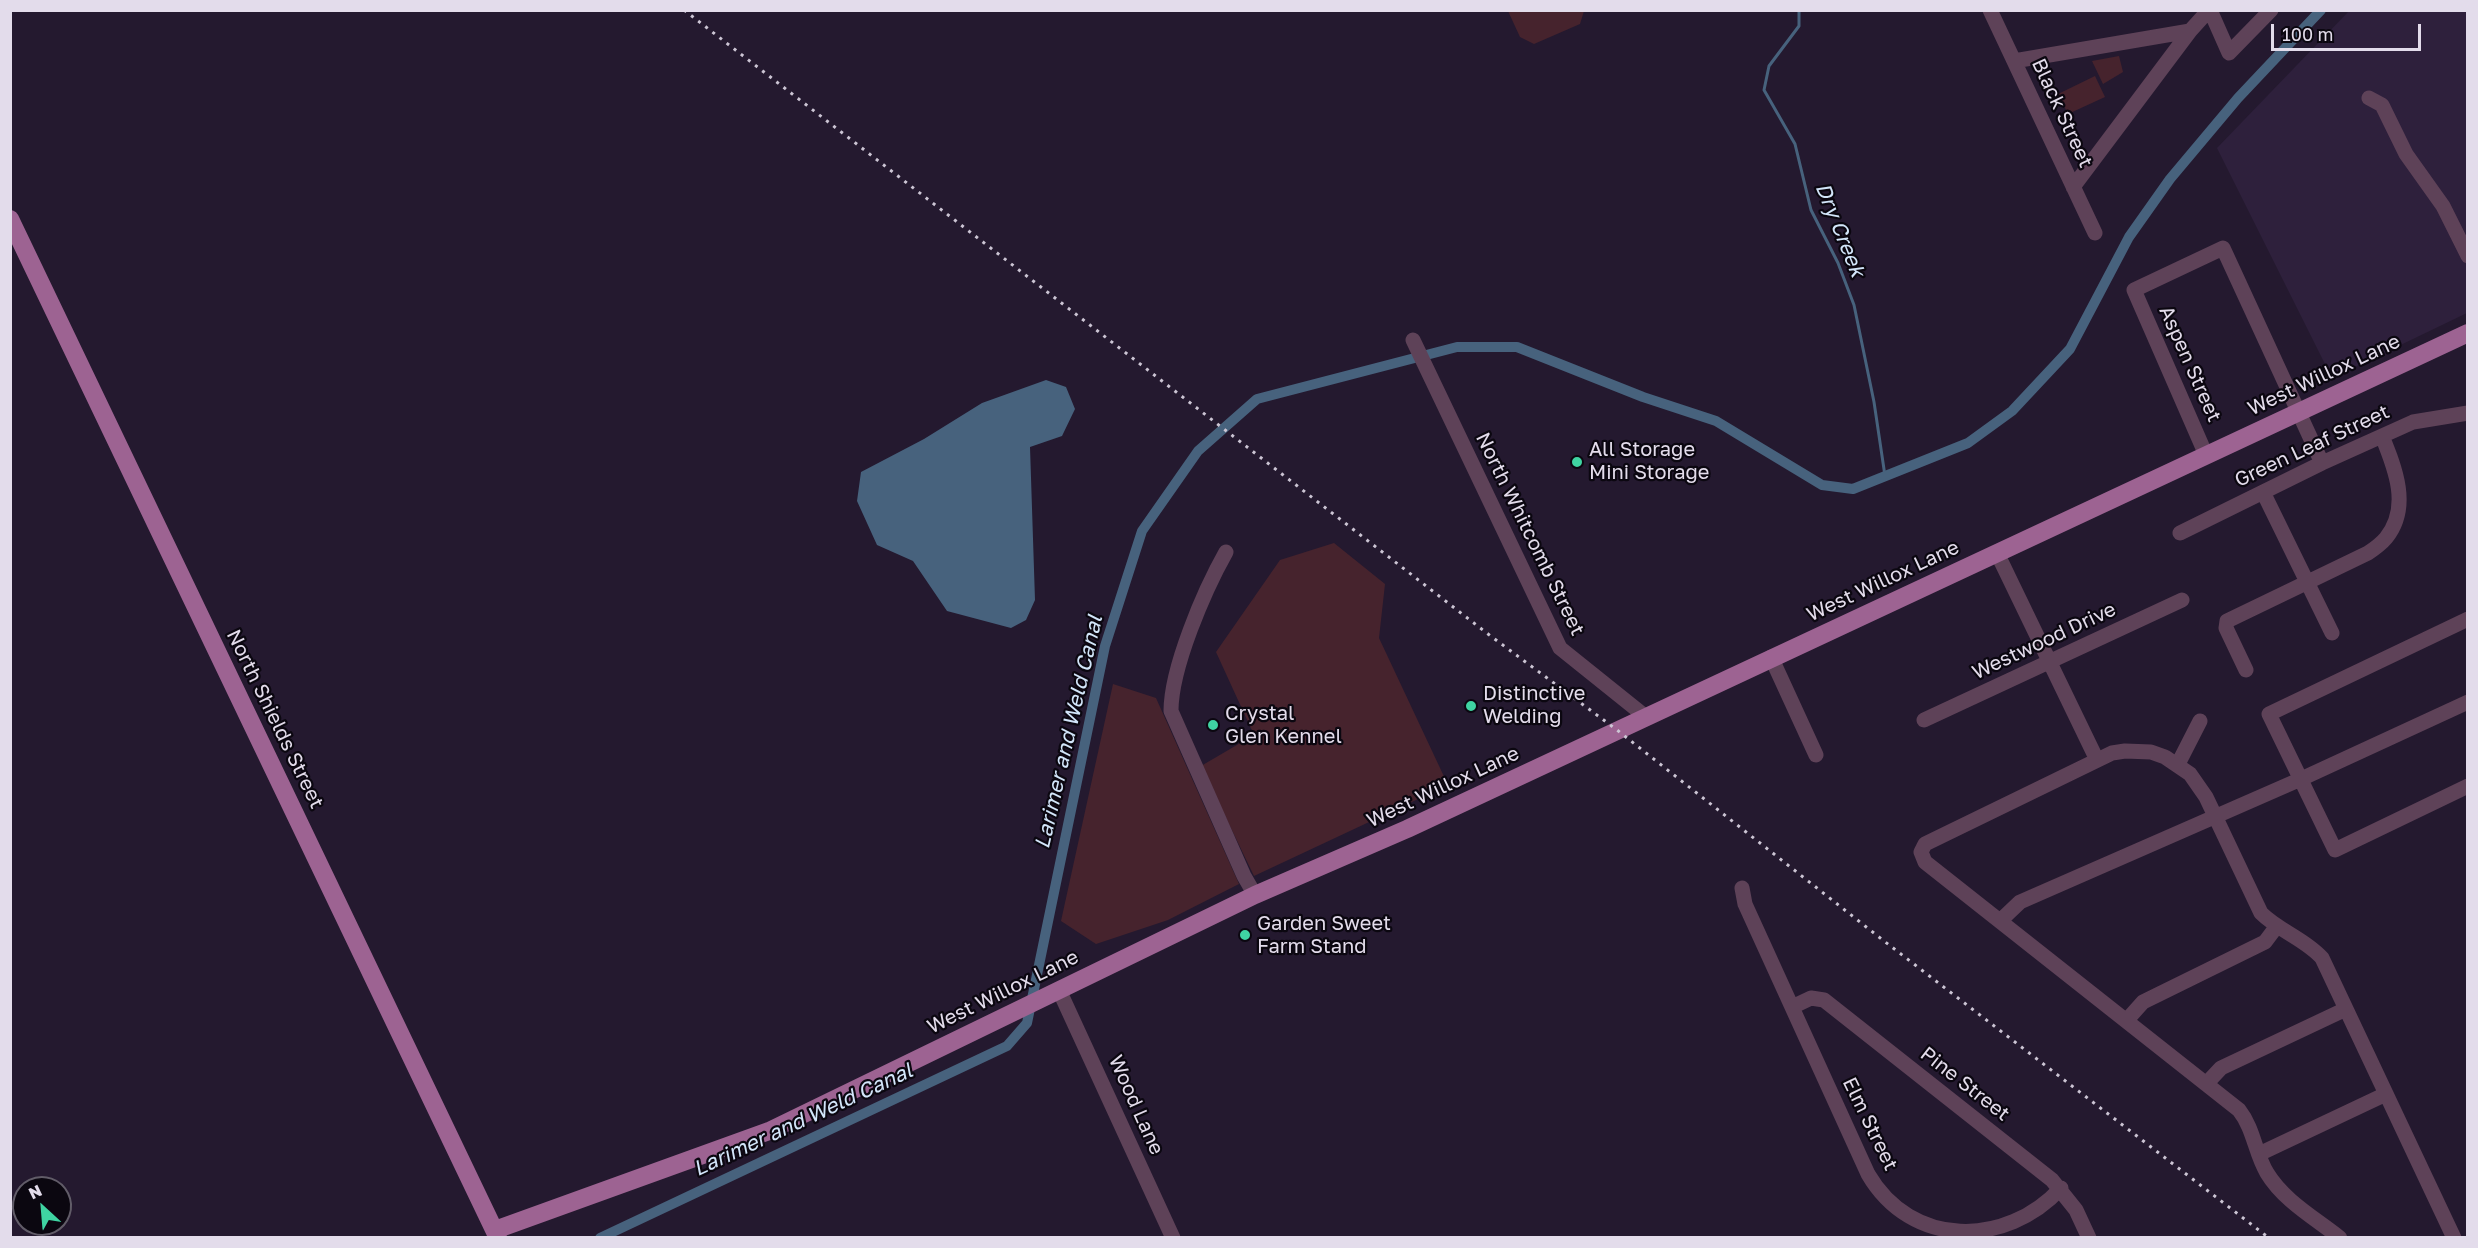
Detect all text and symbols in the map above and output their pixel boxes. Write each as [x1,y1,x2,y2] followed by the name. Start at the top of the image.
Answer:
[2274,12,2424,50] scale bar
[2282,23,2333,45] text: 100 m
[2026,55,2098,171] street label: Black Street
[1810,179,1870,281] water label: Dry Creek
[2154,302,2226,426] street label: Aspen Street
[2244,329,2404,421] street label: West Willox Lane
[2231,400,2393,492] street label: Green Leaf Street
[1470,429,1590,639] street label: North Whitcomb Street
[1589,438,1709,485] place label: All Storage Mini Storage
[1570,455,1584,469] marker: All Storage Mini Storage
[1803,535,1963,627] street label: West Willox Lane
[1968,597,2120,685] street label: Westwood Drive
[1030,613,1108,851] water label: Larimer and Weld Canal
[221,626,329,812] street label: North Shields Street
[1483,682,1585,729] place label: Distinctive Welding
[1464,699,1478,713] marker: Distinctive Welding
[1225,702,1342,749] place label: Crystal Glen Kennel
[1206,718,1220,732] marker: Crystal Glen Kennel
[1363,741,1523,833] street label: West Willox Lane
[1257,912,1391,959] place label: Garden Sweet Farm Stand
[1238,928,1252,942] marker: Garden Sweet Farm Stand
[924,945,1082,1039] street label: West Willox Lane
[1916,1042,2014,1126] street label: Pine Street
[1103,1051,1169,1159] street label: Wood Lane
[689,1058,917,1182] water label: Larimer and Weld Canal
[1837,1074,1903,1174] street label: Elm Street
[12,1176,72,1236] north arrow
[25,1180,45,1203] text: N

